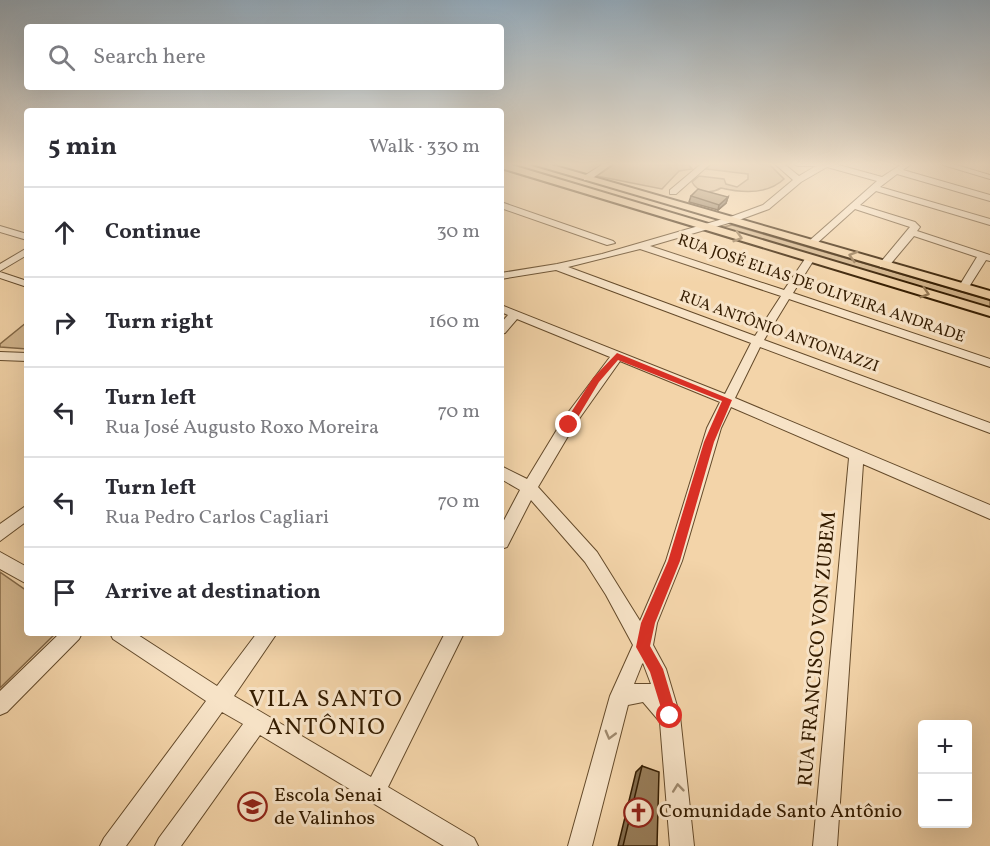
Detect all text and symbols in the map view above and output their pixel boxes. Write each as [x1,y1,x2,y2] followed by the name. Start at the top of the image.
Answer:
[24,24,504,90] search box
[45,41,78,74] icon: search
[93,42,206,73] text: Search here
[48,129,117,165] text: 5 min
[369,133,480,161] text: Walk · 330 m
[48,216,81,249] icon: ahead
[105,217,201,248] text: Continue
[436,218,480,246] text: 30 m
[674,229,968,349] street label: RUA JOSÉ ELIAS DE OLIVEIRA ANDRADE
[732,230,743,242] one-way arrow
[848,251,859,263] one-way arrow
[676,285,882,378] street label: RUA ANTÔNIO ANTONIAZZI
[919,286,930,298] one-way arrow
[48,306,81,339] icon: right
[105,307,213,338] text: Turn right
[428,308,480,336] text: 160 m
[105,383,196,414] text: Turn left
[48,396,81,429] icon: left
[437,398,480,426] text: 70 m
[555,411,581,437] route end
[105,414,379,442] text: Rua José Augusto Roxo Moreira
[105,473,196,504] text: Turn left
[48,486,81,519] icon: left
[437,488,480,516] text: 70 m
[105,504,329,532] text: Rua Pedro Carlos Cagliari
[792,510,844,788] street label: RUA FRANCISCO VON ZUBEM
[48,576,81,609] icon: arrive
[105,577,321,608] text: Arrive at destination
[249,683,403,745] district label: VILA SANTO ANTÔNIO
[656,702,682,728] route start
[918,720,972,828] map controls
[918,720,972,774] button: +
[605,729,617,740] one-way arrow
[918,774,972,828] button: −
[274,782,382,833] place label: Escola Senai de Valinhos
[672,783,685,792] one-way arrow
[237,791,269,823] school or university icon: Escola Senai de Valinhos
[622,796,654,828] church icon: Comunidade Santo Antônio
[659,798,902,826] place label: Comunidade Santo Antônio

